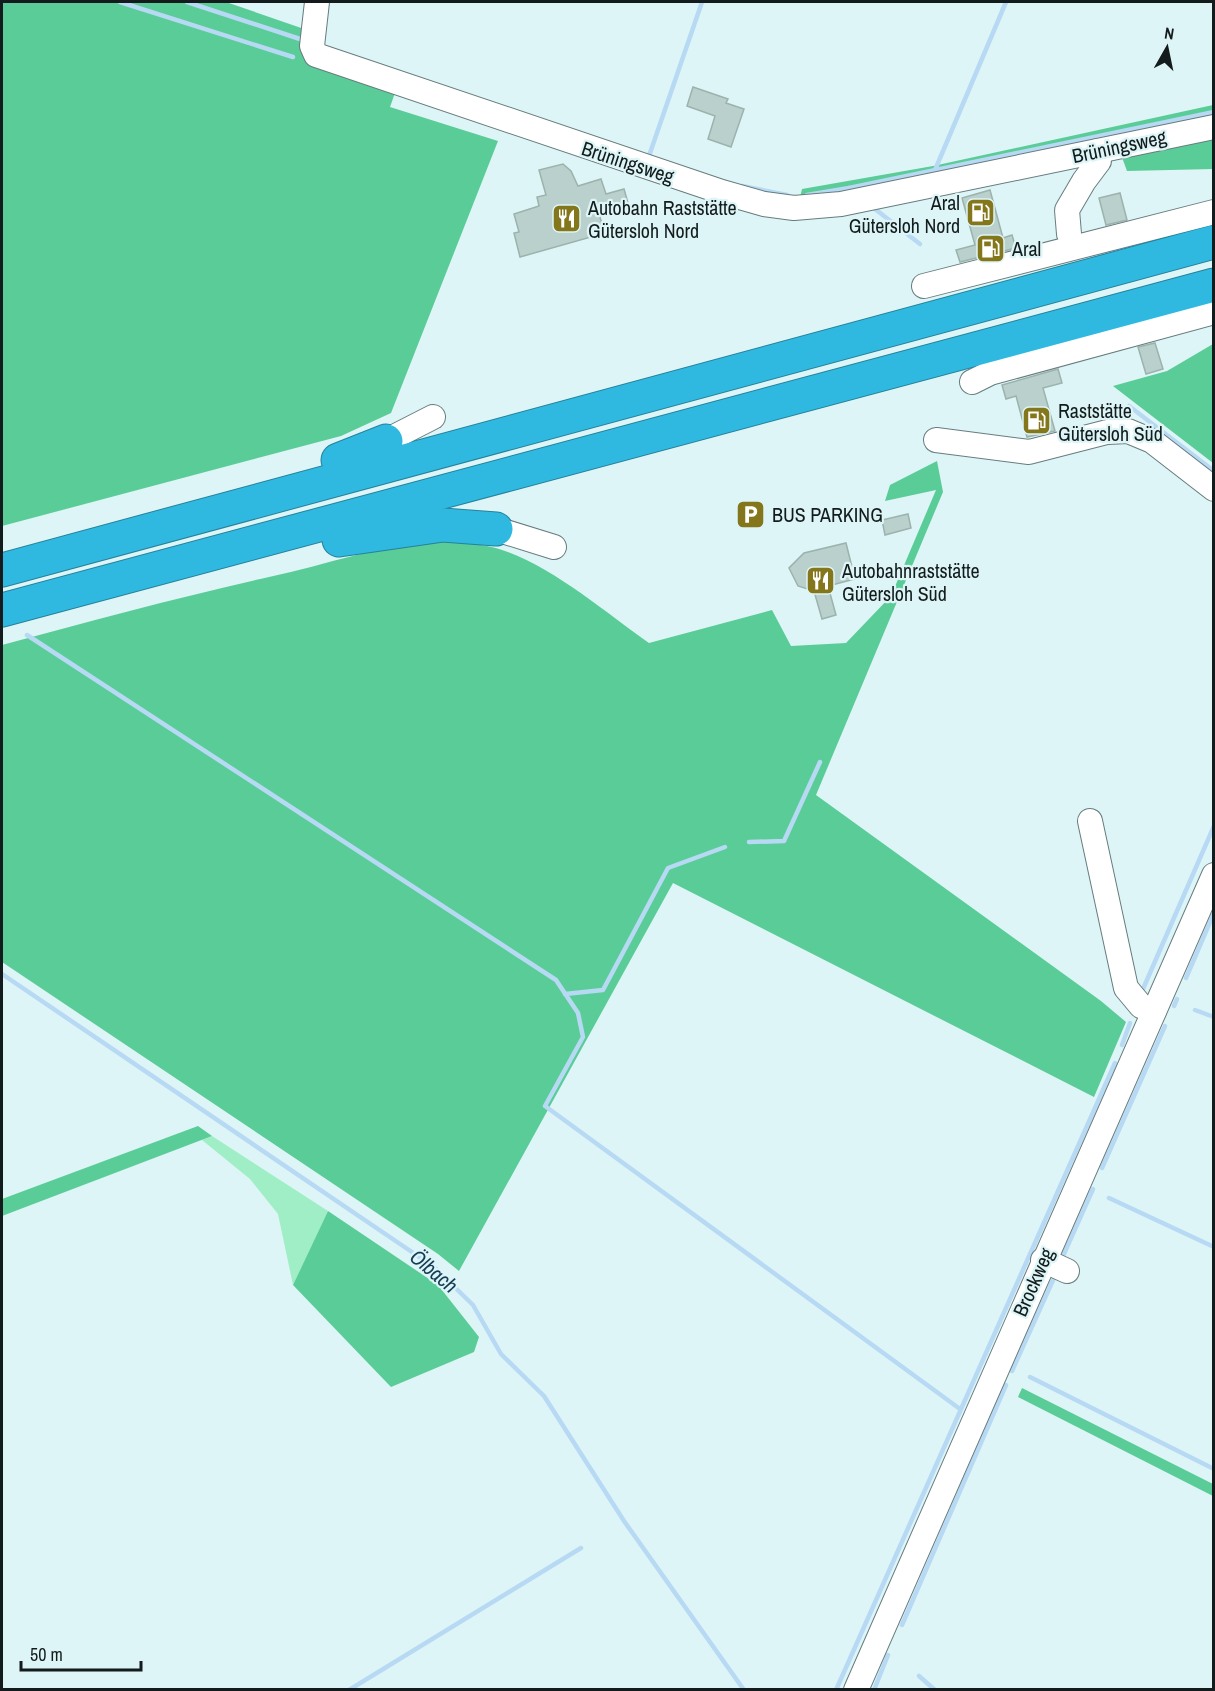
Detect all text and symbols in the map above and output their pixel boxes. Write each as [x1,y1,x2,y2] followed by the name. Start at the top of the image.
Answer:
[1137,18,1197,78] north arrow
[1163,22,1176,45] text: N
[1069,123,1169,169] street label: Brüningsweg
[578,134,678,190] street label: Brüningsweg
[849,189,960,239] place label: Aral Gütersloh Nord
[587,194,737,244] place label: Autobahn Raststätte Gütersloh Nord
[965,197,997,229] fuel station icon: Aral Gütersloh Nord
[551,202,583,234] restaurant icon: Autobahn Raststätte Gütersloh Nord
[975,232,1007,264] fuel station icon: Aral
[1011,235,1041,262] place label: Aral
[1058,397,1163,447] place label: Raststätte Gütersloh Süd
[1021,405,1053,437] fuel station icon: Raststätte Gütersloh Süd
[735,498,767,530] parking icon: BUS PARKING
[772,501,883,528] place label: BUS PARKING
[841,557,980,607] place label: Autobahnraststätte Gütersloh Süd
[805,565,837,597] restaurant icon: Autobahnraststätte Gütersloh Süd
[404,1242,464,1300] water label: Ölbach
[1006,1244,1060,1320] street label: Brockweg
[21,1634,141,1672] scale bar
[30,1642,63,1667] text: 50 m

